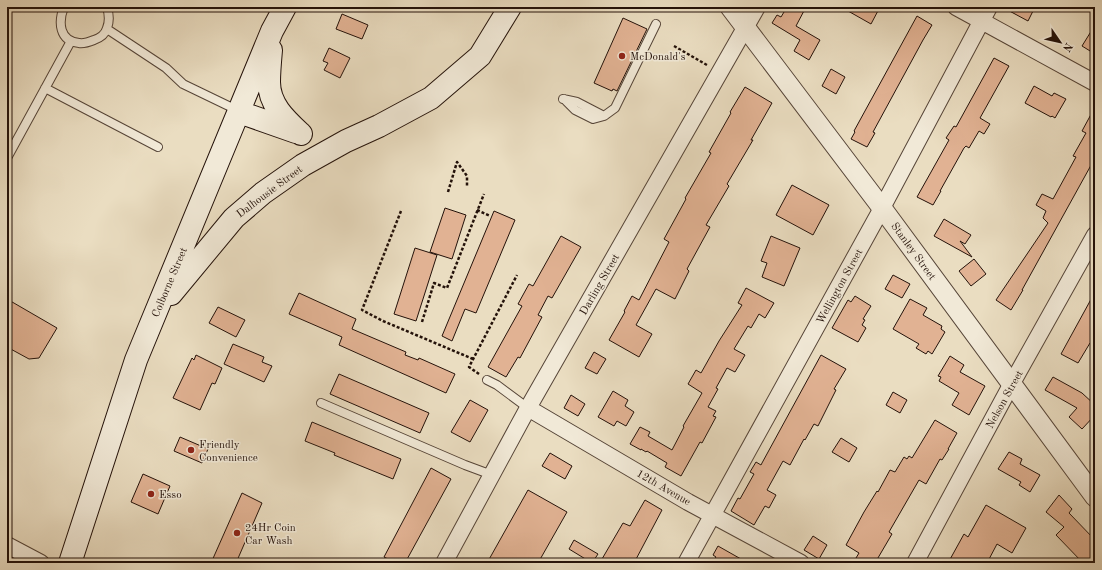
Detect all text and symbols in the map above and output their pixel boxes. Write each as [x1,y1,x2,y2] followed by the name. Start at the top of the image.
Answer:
[1040,22,1080,62] north arrow
[1060,40,1074,54] text: N
[617,51,627,61] marker: McDonald's
[630,52,686,63] place label: McDonald's
[235,164,305,220] street label: Dalhousie Street
[888,221,937,283] street label: Stanley Street
[151,246,190,319] street label: Colborne Street
[815,247,866,326] street label: Wellington Street
[578,252,622,317] street label: Darling Street
[985,369,1026,431] street label: Nelson Street
[199,440,258,464] place label: Friendly Convenience
[186,445,196,455] marker: Friendly Convenience
[634,468,692,508] street label: 12th Avenue
[146,489,156,499] marker: Esso
[159,490,182,501] place label: Esso
[245,523,296,547] place label: 24Hr Coin Car Wash
[232,528,242,538] marker: 24Hr Coin Car Wash

